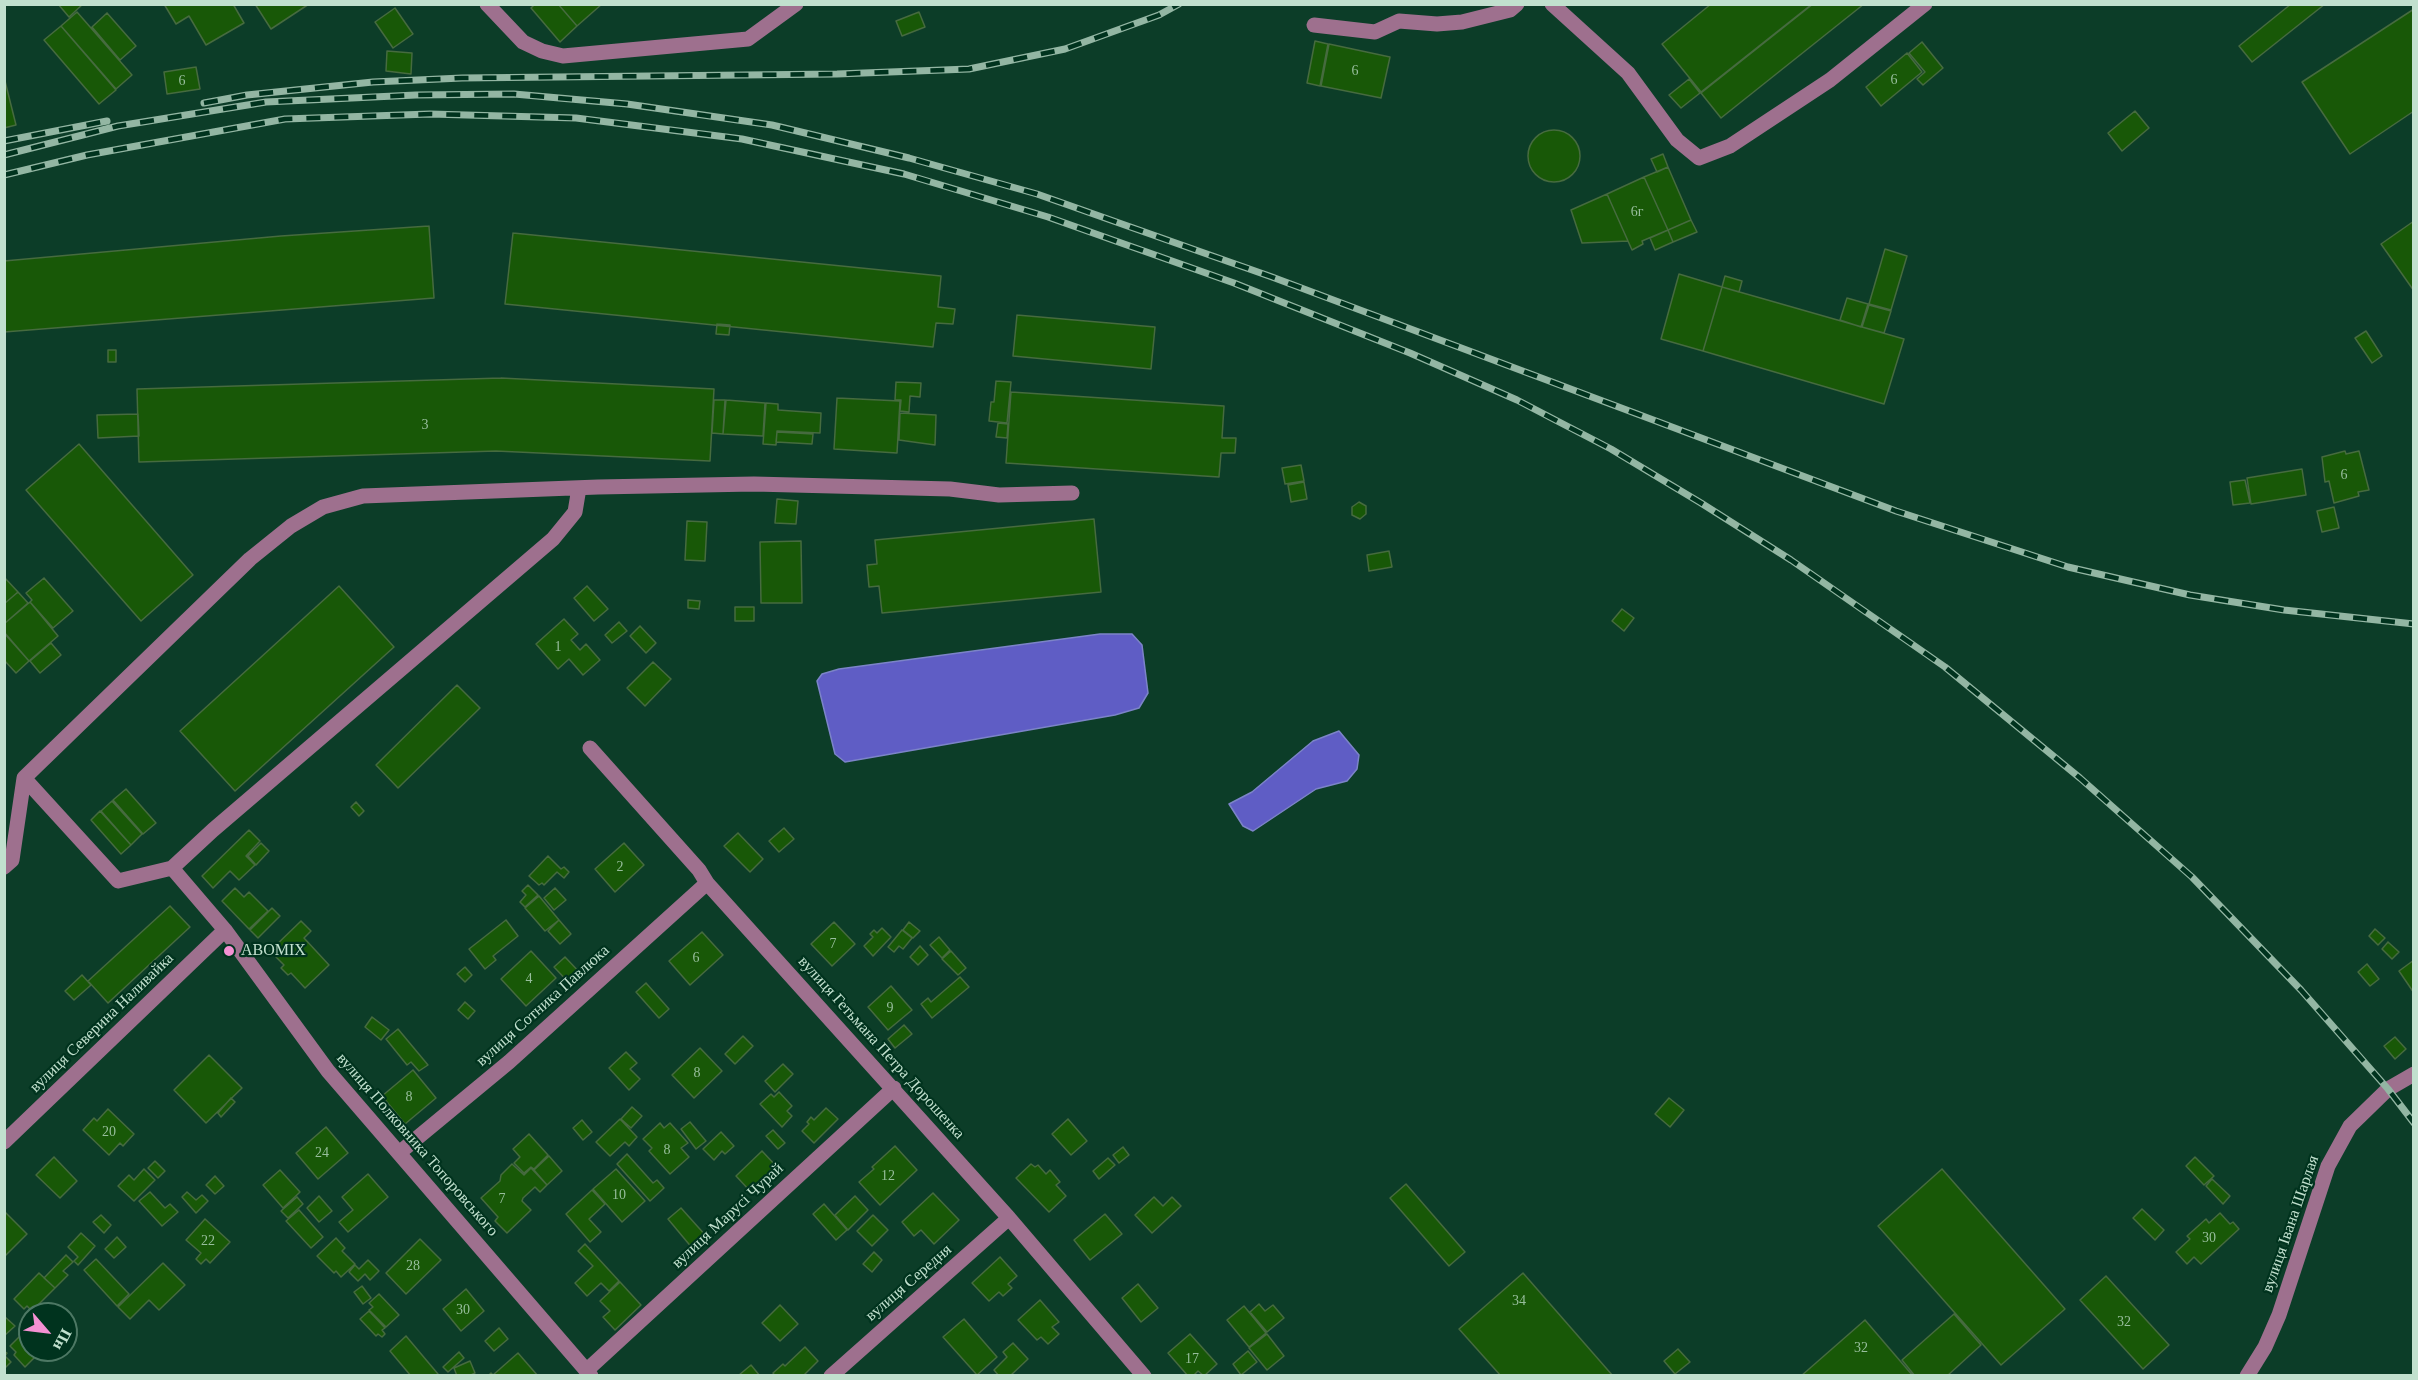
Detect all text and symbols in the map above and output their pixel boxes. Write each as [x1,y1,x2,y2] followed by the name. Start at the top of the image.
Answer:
[1352,63,1358,79] house number: 6
[1891,72,1898,88] house number: 6
[178,73,186,89] house number: 6
[1631,204,1643,220] house number: 6г
[422,417,428,433] house number: 3
[2340,467,2348,483] house number: 6
[554,639,562,655] house number: 1
[616,859,624,875] house number: 2
[830,936,837,952] house number: 7
[241,941,306,961] place label: ABOMIX
[472,941,614,1071] street label: вулиця Сотника Павлюка
[222,944,236,958] marker: ABOMIX
[26,949,178,1097] street label: вулиця Северина Наливайка
[692,950,700,966] house number: 6
[794,953,968,1143] street label: вулиця Гетьмана Петра Дорошенка
[526,971,532,987] house number: 4
[886,1000,894,1016] house number: 9
[332,1049,502,1241] street label: вулиця Полковника Топоровського
[694,1065,700,1081] house number: 8
[406,1089,412,1105] house number: 8
[102,1124,116,1140] house number: 20
[664,1142,670,1158] house number: 8
[315,1145,329,1161] house number: 24
[2259,1153,2323,1295] street label: вулиця Івана Шарлая
[668,1159,788,1273] street label: вулиця Марусі Чурай
[881,1168,895,1184] house number: 12
[612,1187,626,1203] house number: 10
[499,1191,506,1207] house number: 7
[2202,1230,2216,1246] house number: 30
[201,1233,215,1249] house number: 22
[862,1240,956,1326] street label: вулиця Середня
[406,1258,420,1274] house number: 28
[1512,1293,1526,1309] house number: 34
[18,1302,78,1362] north arrow
[456,1302,470,1318] house number: 30
[2117,1314,2131,1330] house number: 32
[50,1326,75,1353] text: Пн
[1854,1340,1868,1356] house number: 32
[1185,1351,1199,1367] house number: 17

